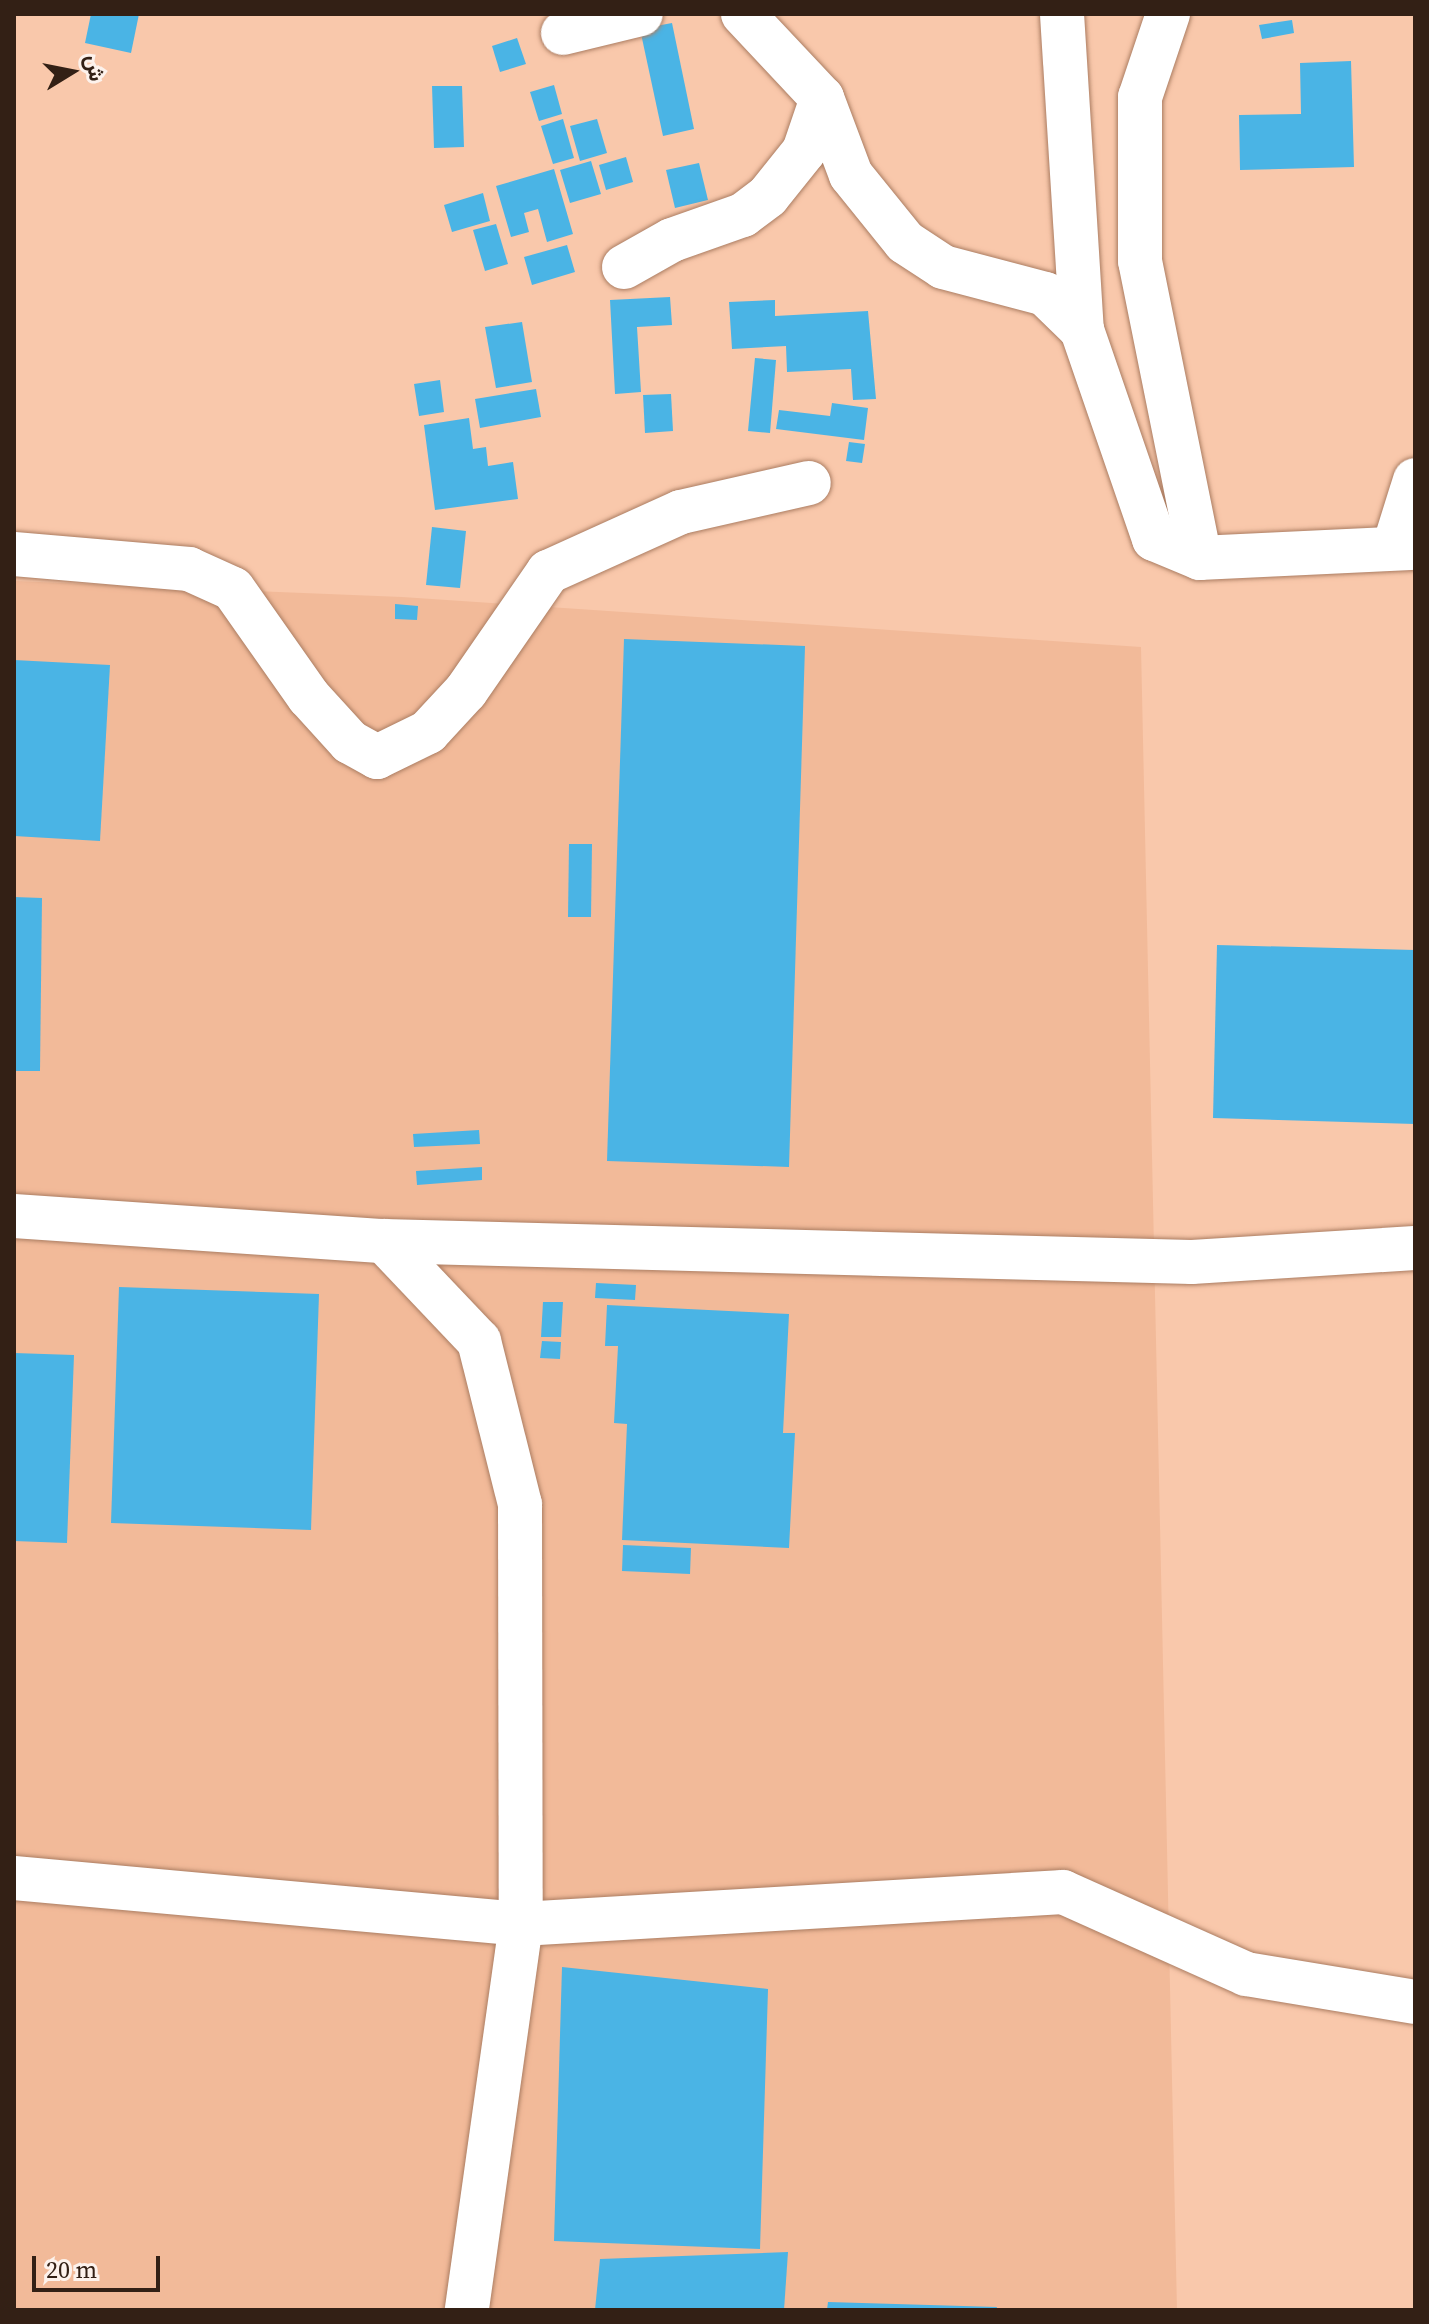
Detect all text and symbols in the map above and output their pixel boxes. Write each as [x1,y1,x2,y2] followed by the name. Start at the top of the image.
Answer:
[32,32,112,112] north arrow
[79,52,113,83] text: ش
[36,2240,164,2290] scale bar
[46,2253,97,2286] text: 20 m

